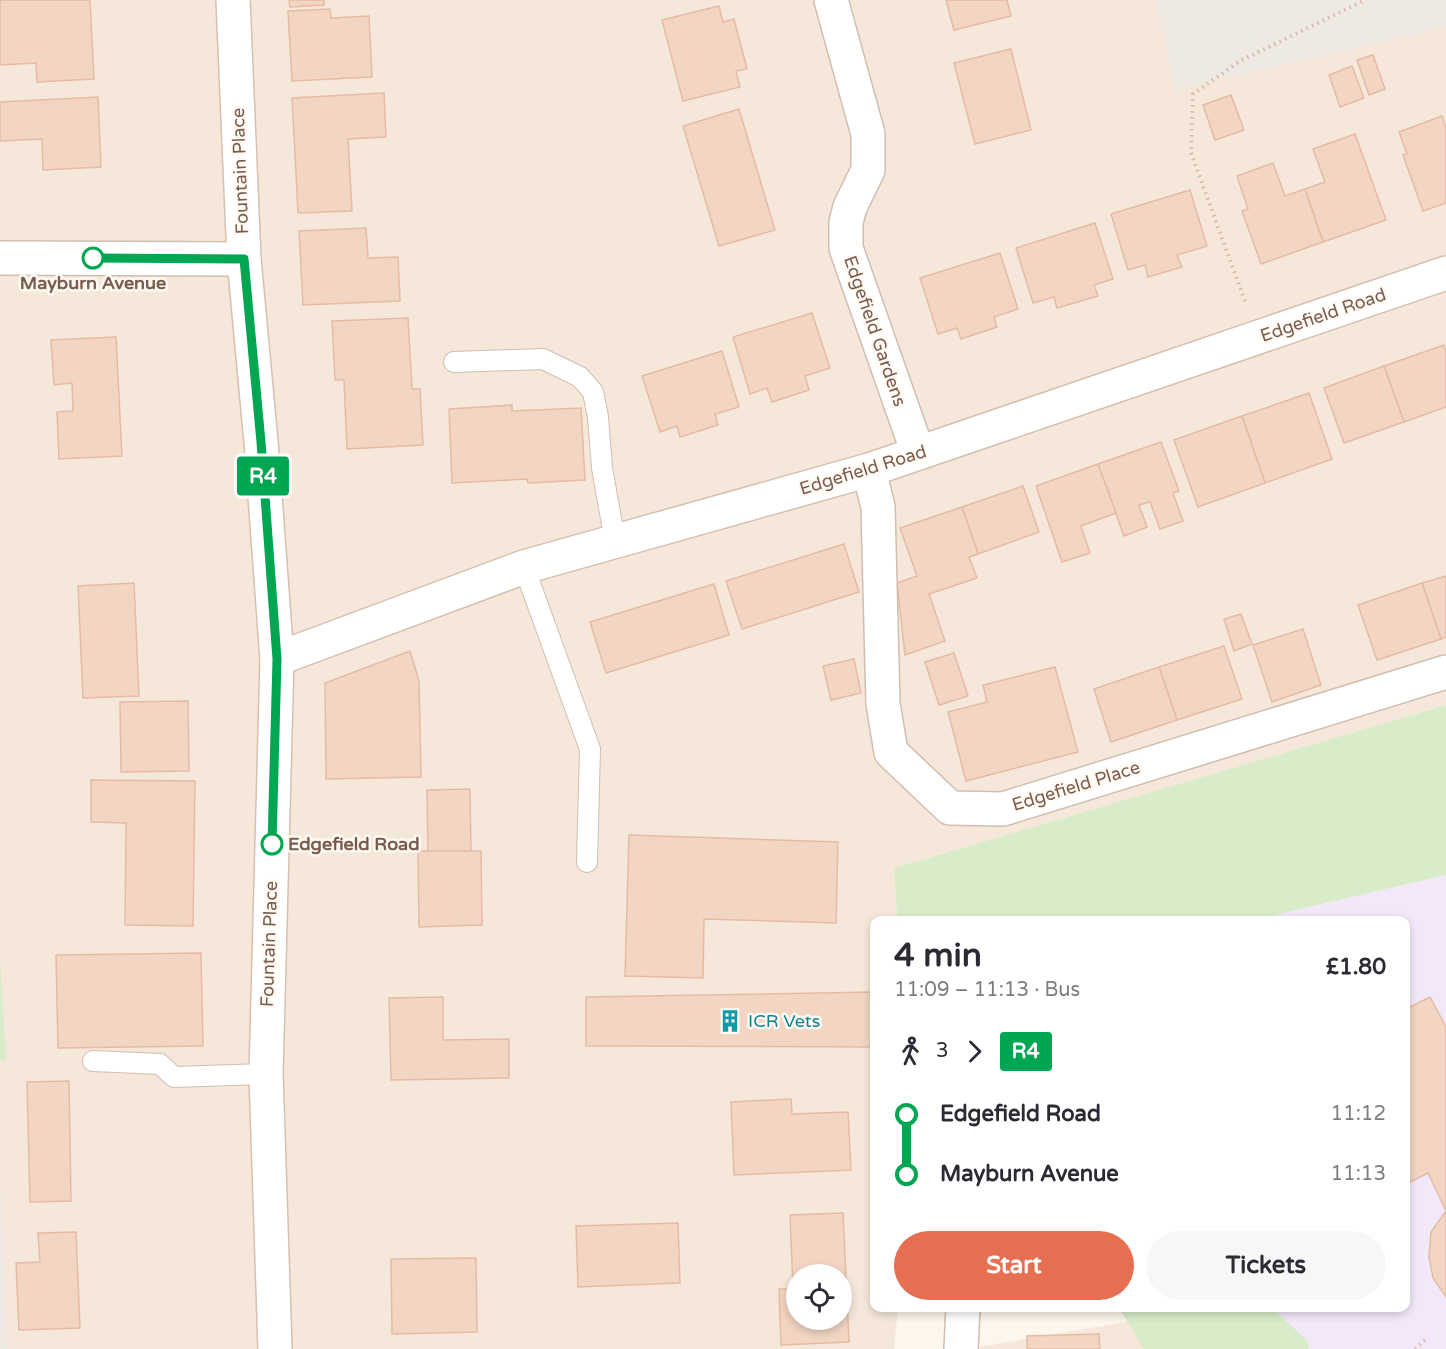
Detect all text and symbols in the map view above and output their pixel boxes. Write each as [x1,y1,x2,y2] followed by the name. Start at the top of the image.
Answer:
[227,108,253,234] street label: Fountain Place
[82,247,104,269] marker: Mayburn Avenue
[839,253,911,409] street label: Edgefield Gardens
[20,272,166,294] place label: Mayburn Avenue
[1257,283,1389,347] street label: Edgefield Road
[797,440,929,500] street label: Edgefield Road
[236,456,290,496] line badge: R4
[249,464,277,489] text: R4
[1009,756,1143,816] street label: Edgefield Place
[261,833,283,855] marker: Edgefield Road
[288,833,420,855] place label: Edgefield Road
[256,881,282,1007] street label: Fountain Place
[894,936,982,975] text: 4 min
[1326,954,1386,980] text: £1.80
[894,978,1080,1002] text: 11:09 – 11:13 · Bus
[717,1008,743,1034] building icon: ICR Vets
[748,1010,820,1032] place label: ICR Vets
[894,1035,927,1068] icon: walk
[958,1035,991,1068] icon: forward
[936,1039,949,1063] text: 3
[1012,1039,1040,1064] text: R4
[940,1101,1101,1127] text: Edgefield Road
[1331,1102,1386,1126] text: 11:12
[940,1161,1119,1187] text: Mayburn Avenue
[1331,1162,1386,1186] text: 11:13
[894,1231,1134,1300] button: Start
[1146,1231,1386,1300] button: Tickets
[786,1264,852,1330] map controls
[786,1264,852,1330] button: locate

